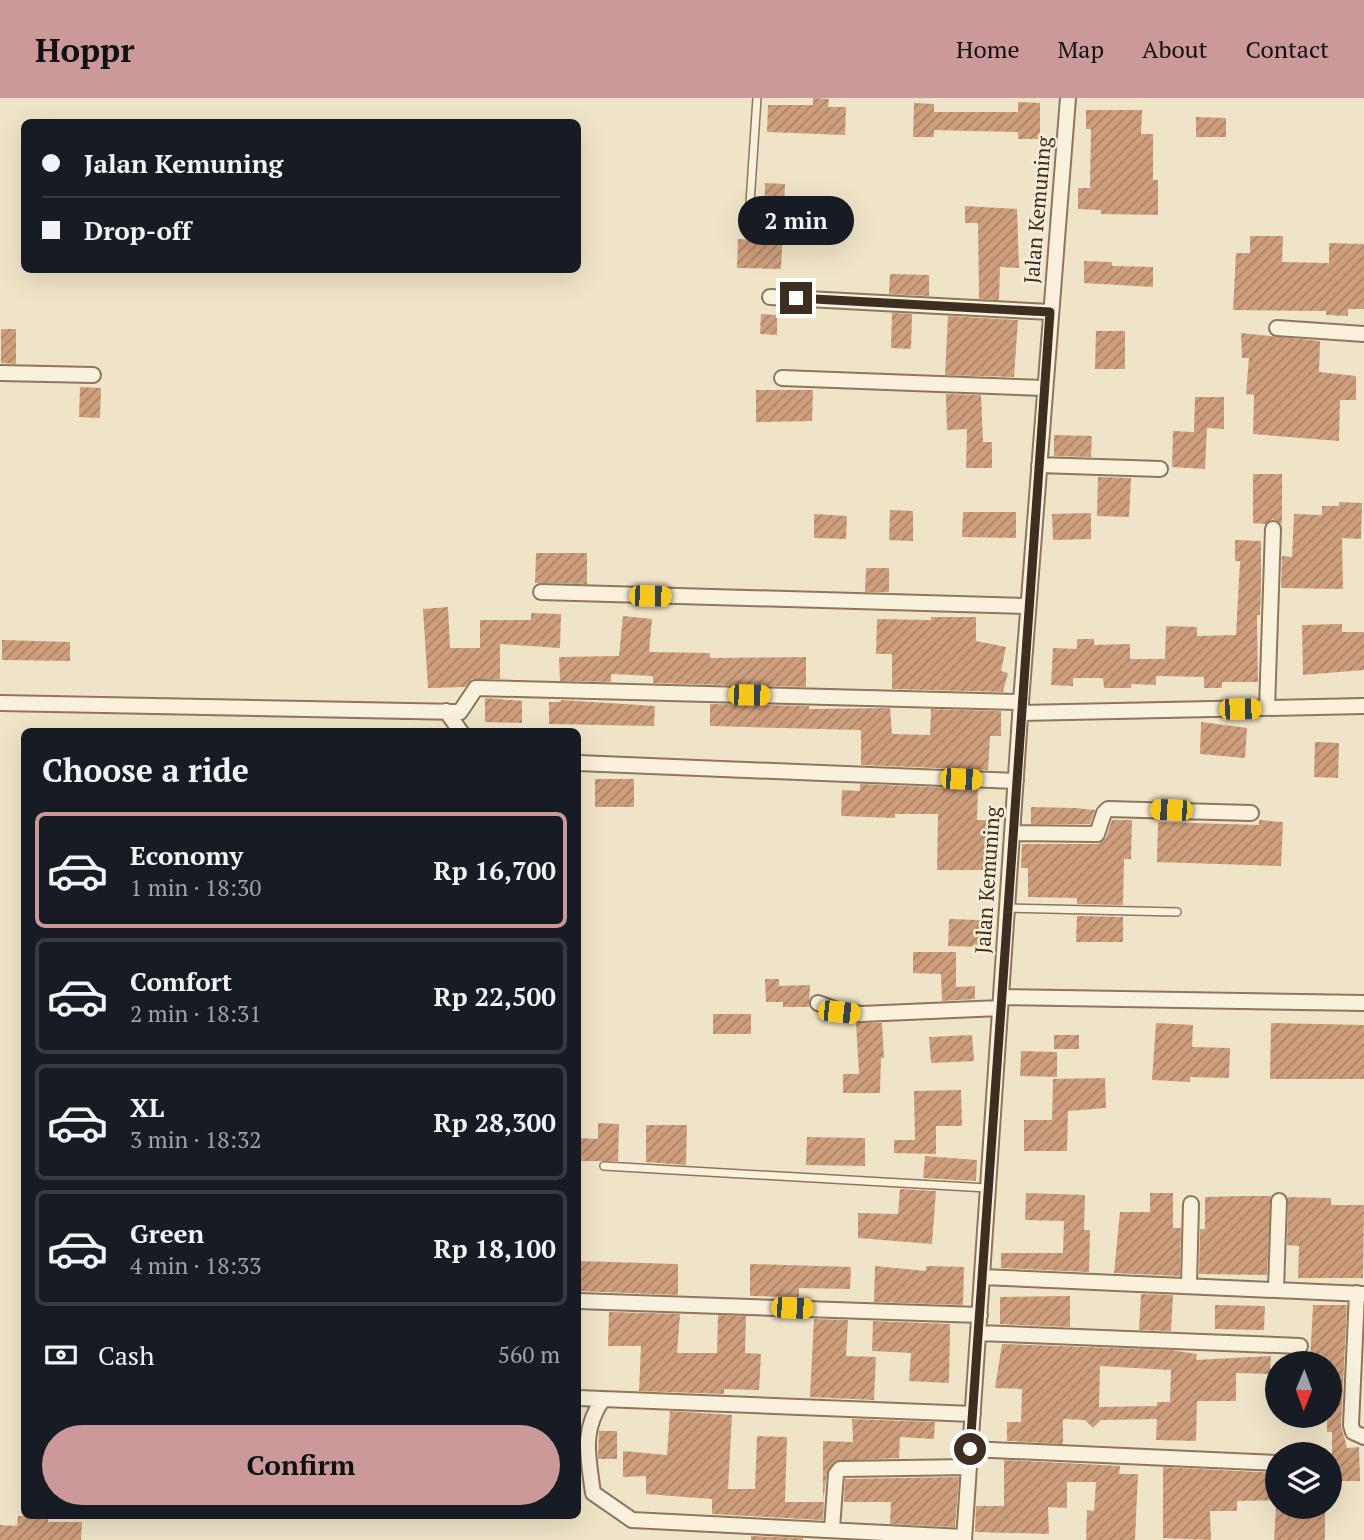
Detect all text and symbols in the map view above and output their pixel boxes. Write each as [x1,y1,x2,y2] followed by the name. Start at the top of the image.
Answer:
[35,28,134,71] text: Hoppr
[956,33,1020,65] text: Home
[1058,33,1104,65] text: Map
[1142,33,1208,65] text: About
[1246,33,1329,65] text: Contact
[1017,134,1057,285] street label: Jalan Kemuning
[84,146,283,180] text: Jalan Kemuning
[738,197,854,246] callout: 2 min
[765,205,827,236] text: 2 min
[84,213,191,247] text: Drop-off
[780,282,812,314] route end
[629,585,672,607] car
[728,684,771,706] car
[1219,698,1262,720] car
[42,749,249,791] text: Choose a ride
[940,768,983,790] car
[1150,799,1193,821] car
[968,804,1006,955] street label: Jalan Kemuning
[130,838,243,872] text: Economy
[46,839,109,902] icon: car
[434,853,556,887] text: Rp 16,700
[130,872,262,903] text: 1 min · 18:30
[130,964,232,998] text: Comfort
[46,965,109,1028] icon: car
[434,979,556,1013] text: Rp 22,500
[130,998,262,1029] text: 2 min · 18:31
[818,999,861,1025] car
[130,1090,164,1124] text: XL
[46,1091,109,1154] icon: car
[434,1105,556,1139] text: Rp 28,300
[130,1124,262,1155] text: 3 min · 18:32
[130,1216,204,1250] text: Green
[46,1217,109,1280] icon: car
[434,1231,556,1265] text: Rp 18,100
[130,1250,262,1281] text: 4 min · 18:33
[771,1297,814,1319] car
[42,1336,80,1374] icon: cash
[98,1338,154,1372] text: Cash
[498,1339,560,1370] text: 560 m
[1265,1351,1342,1428] north arrow
[1265,1351,1342,1519] map controls
[42,1425,560,1505] button: Confirm
[954,1433,986,1465] route start
[1265,1442,1342,1519] button: layers

